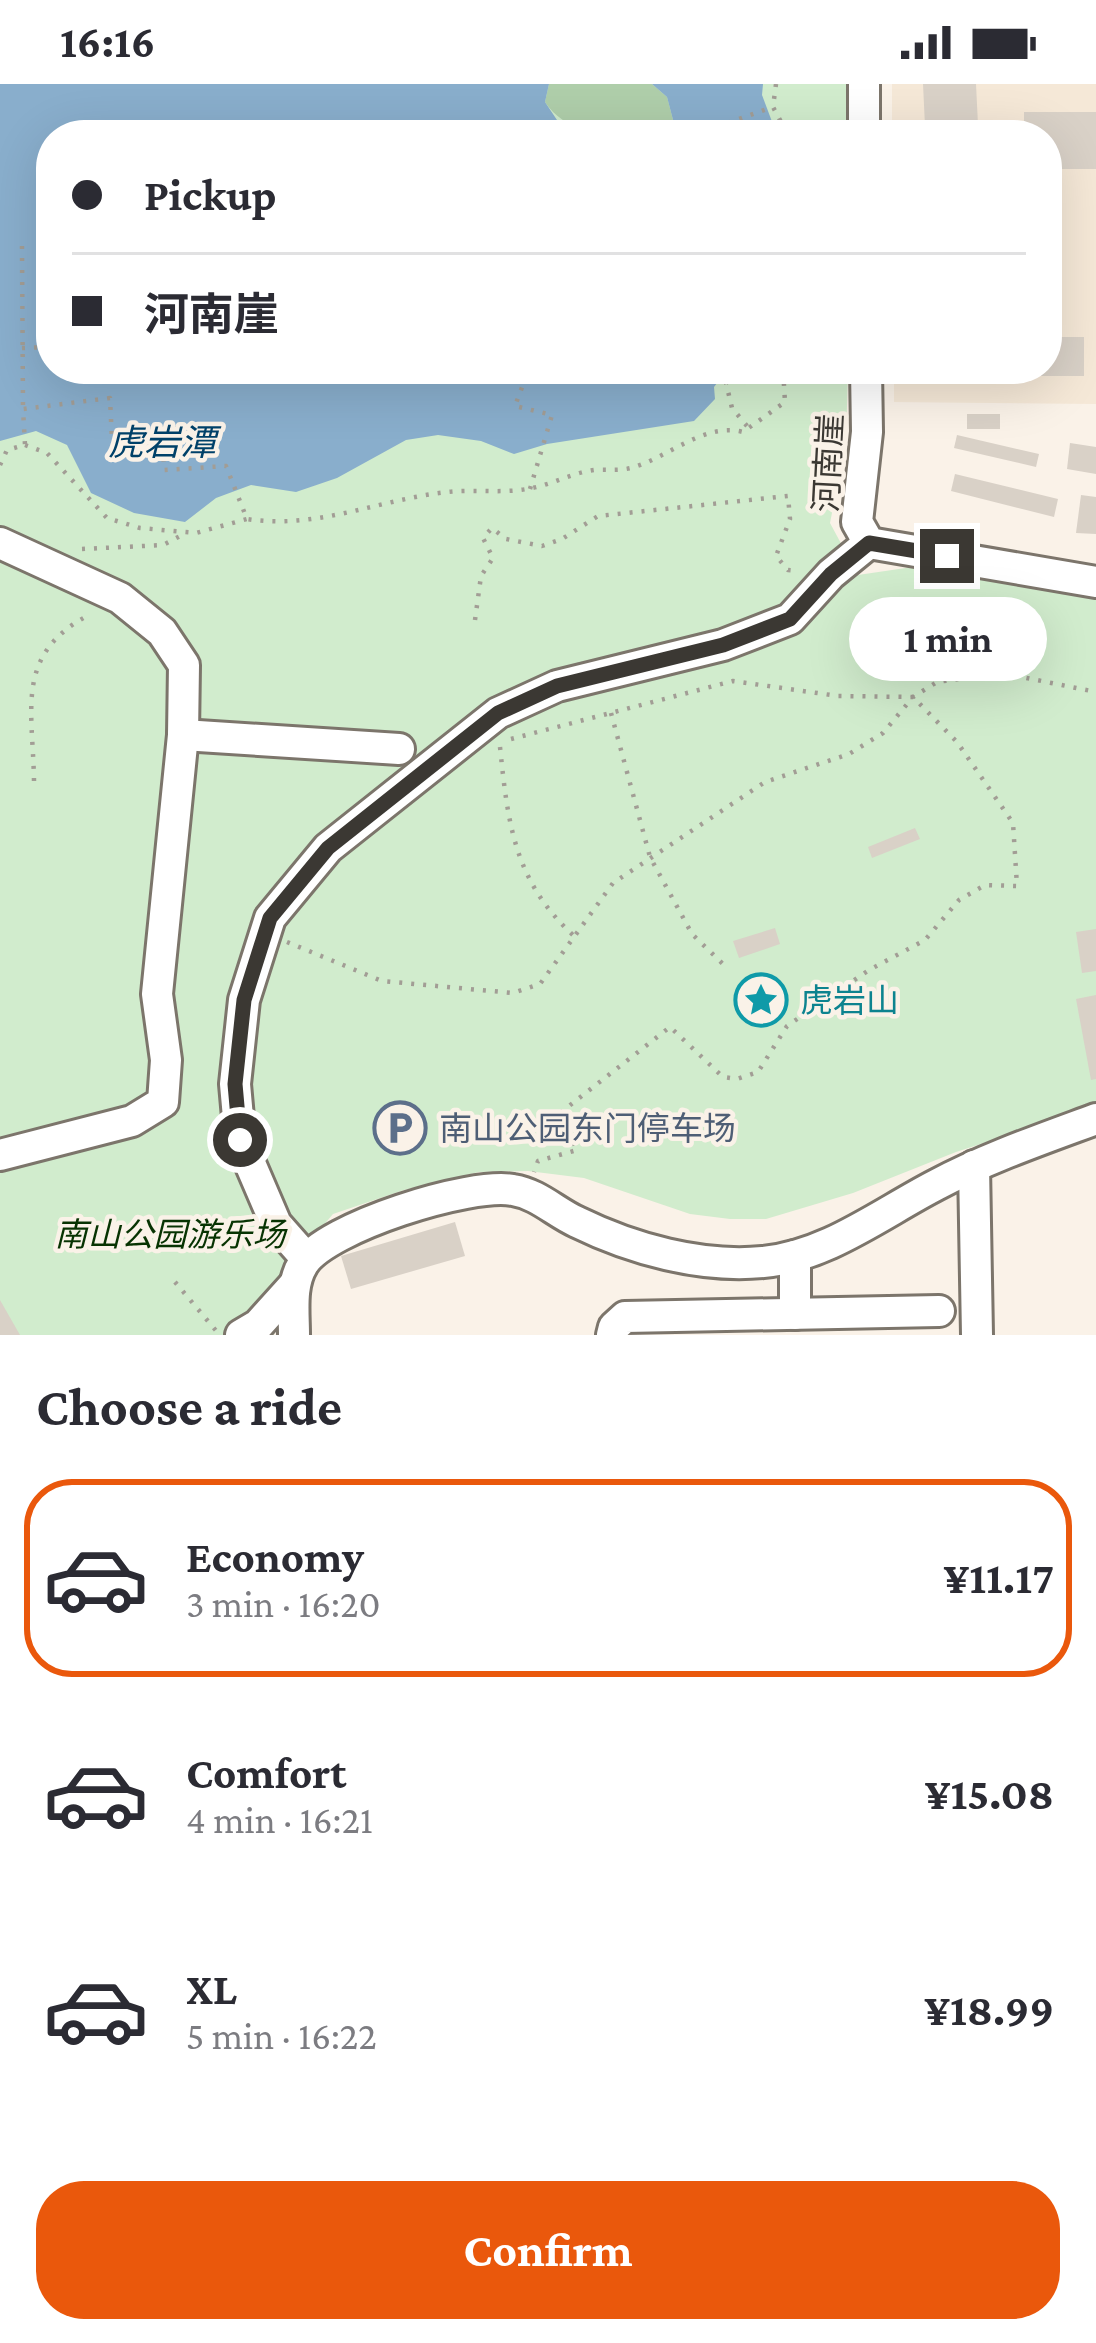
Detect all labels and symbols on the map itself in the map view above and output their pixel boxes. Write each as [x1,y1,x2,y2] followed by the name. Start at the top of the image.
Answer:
[807,413,849,513] street label: 河南崖
[108,423,222,463] water label: 虎岩潭
[920,529,974,583] route end
[848,598,1046,682] callout: 1 min
[733,972,789,1028] place icon: 虎岩山
[800,982,899,1019] place label: 虎岩山
[372,1100,428,1156] parking icon: 南山公园东门停车场
[439,1110,736,1147] place label: 南山公园东门停车场
[213,1113,267,1167] route start
[55,1216,289,1253] park label: 南山公园游乐场

